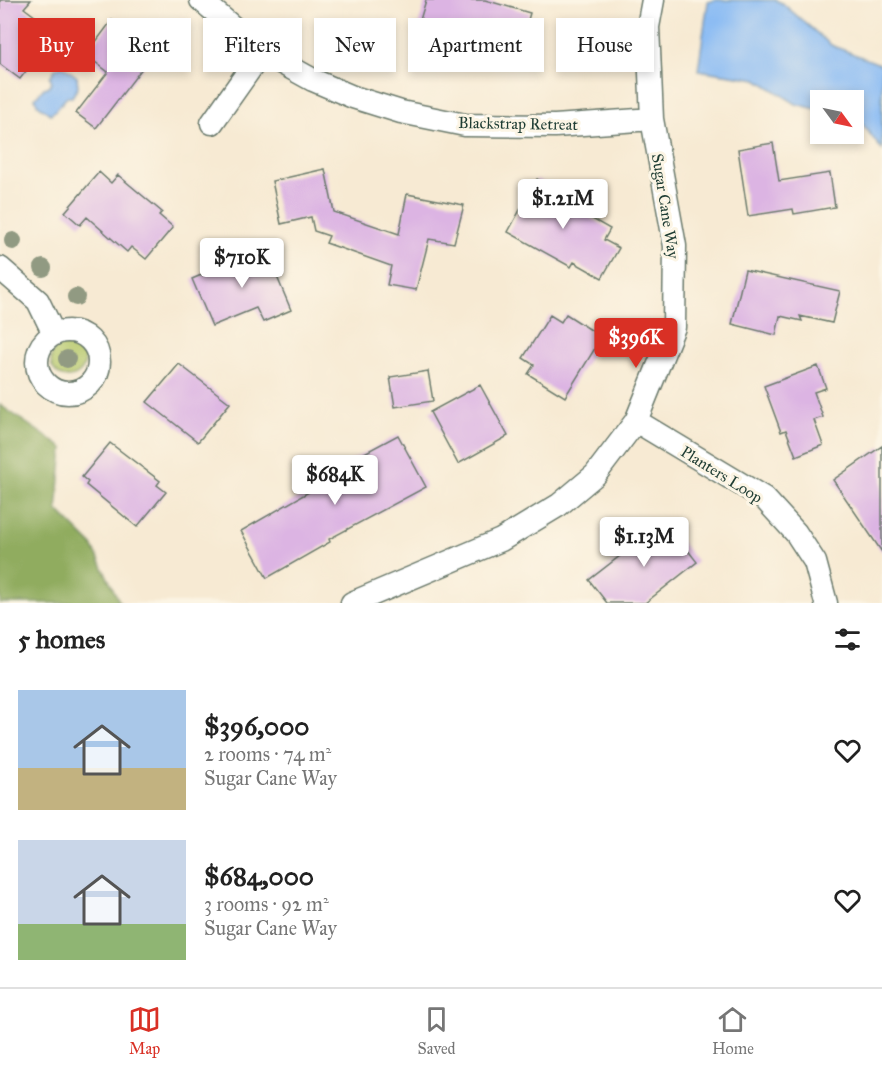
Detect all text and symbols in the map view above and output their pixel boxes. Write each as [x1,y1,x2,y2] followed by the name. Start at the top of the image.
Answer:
[18,18,95,72] chip: Buy
[107,18,191,72] chip: Rent
[203,18,302,72] chip: Filters
[314,18,396,72] chip: New
[408,18,544,72] chip: Apartment
[556,18,654,72] chip: House
[810,90,864,144] north arrow
[810,90,864,144] map controls
[458,113,578,134] street label: Blackstrap Retreat
[647,152,683,261] street label: Sugar Cane Way
[514,179,612,230] pin: $1.21M
[532,186,594,210] text: $1.21M
[200,238,284,289] pin: $710K
[214,245,270,269] text: $710K
[594,318,678,369] pin: $396K
[608,325,664,349] text: $396K
[677,442,766,507] street label: Planters Loop
[293,455,377,506] pin: $684K
[306,462,364,486] text: $684K
[595,517,693,568] pin: $1.13M
[614,524,674,548] text: $1.13M
[18,623,105,655] text: 5 homes
[831,623,864,656] icon: filters
[204,710,309,742] text: $396,000
[66,714,138,786] icon: home
[831,734,864,767] icon: heart
[204,742,331,766] text: 2 rooms · 74 m²
[204,766,337,790] text: Sugar Cane Way
[204,860,314,892] text: $684,000
[66,864,138,936] icon: home
[831,884,864,917] icon: heart
[204,892,329,916] text: 3 rooms · 92 m²
[204,916,337,940] text: Sugar Cane Way
[128,1003,161,1058] tab: Map
[418,1003,456,1058] tab: Saved
[712,1003,754,1058] tab: Home

